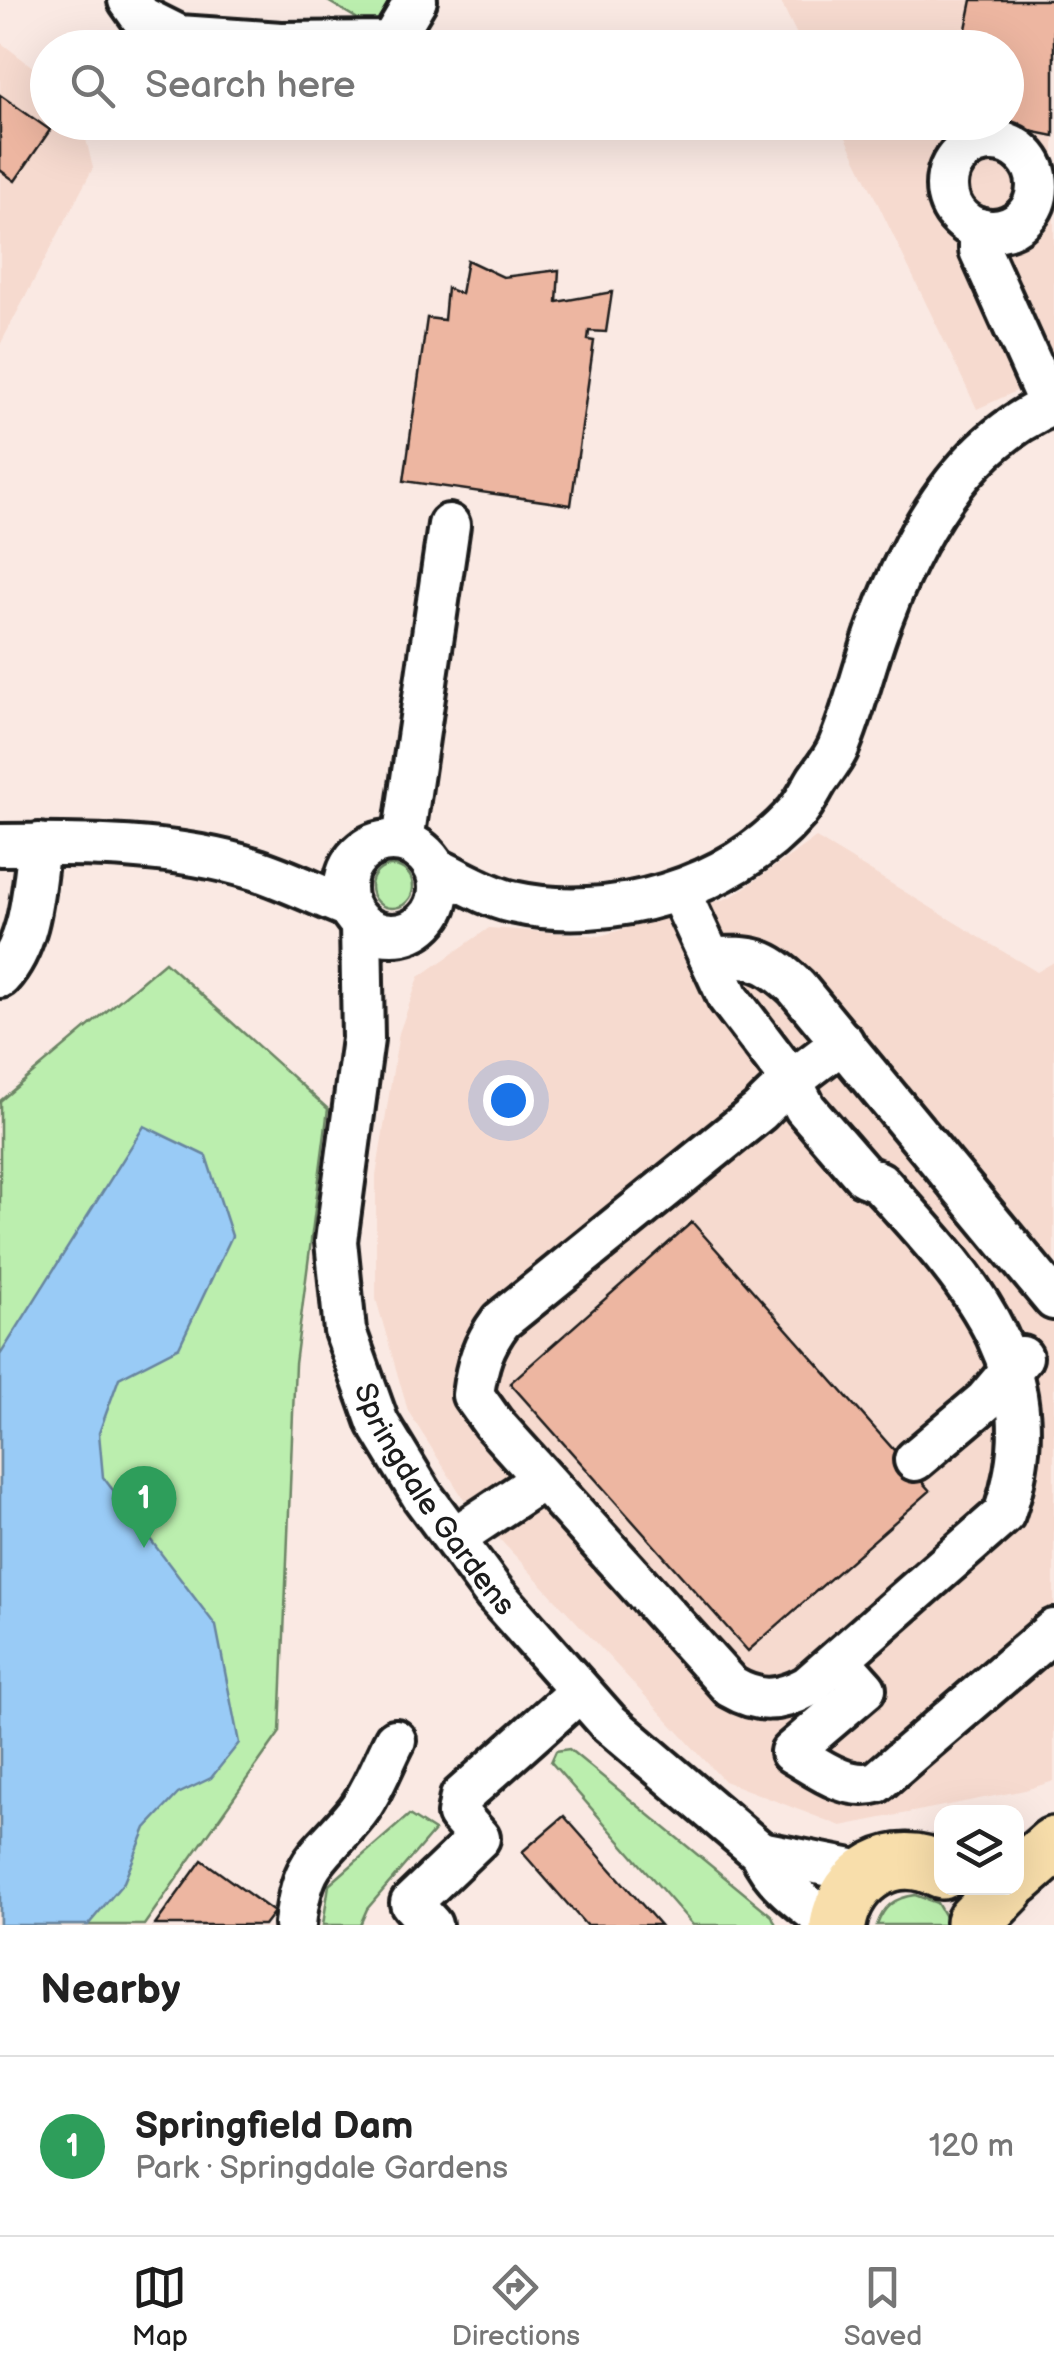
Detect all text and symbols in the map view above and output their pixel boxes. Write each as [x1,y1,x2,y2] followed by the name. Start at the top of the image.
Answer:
[30,30,1024,140] search box
[65,58,120,113] icon: search
[145,63,356,108] text: Search here
[483,1075,534,1126] your location
[346,1378,522,1623] street label: Springdale Gardens
[112,1466,176,1548] pin: 1
[934,1805,1024,1895] map controls
[934,1805,1024,1895] button: layers
[40,1965,180,2016] text: Nearby
[135,2104,413,2149] text: Springfield Dam
[66,2127,79,2166] text: 1
[929,2127,1014,2166] text: 120 m
[135,2149,508,2188] text: Park · Springdale Gardens
[132,2260,188,2353] tab: Map
[451,2260,580,2353] tab: Directions
[844,2260,922,2353] tab: Saved

